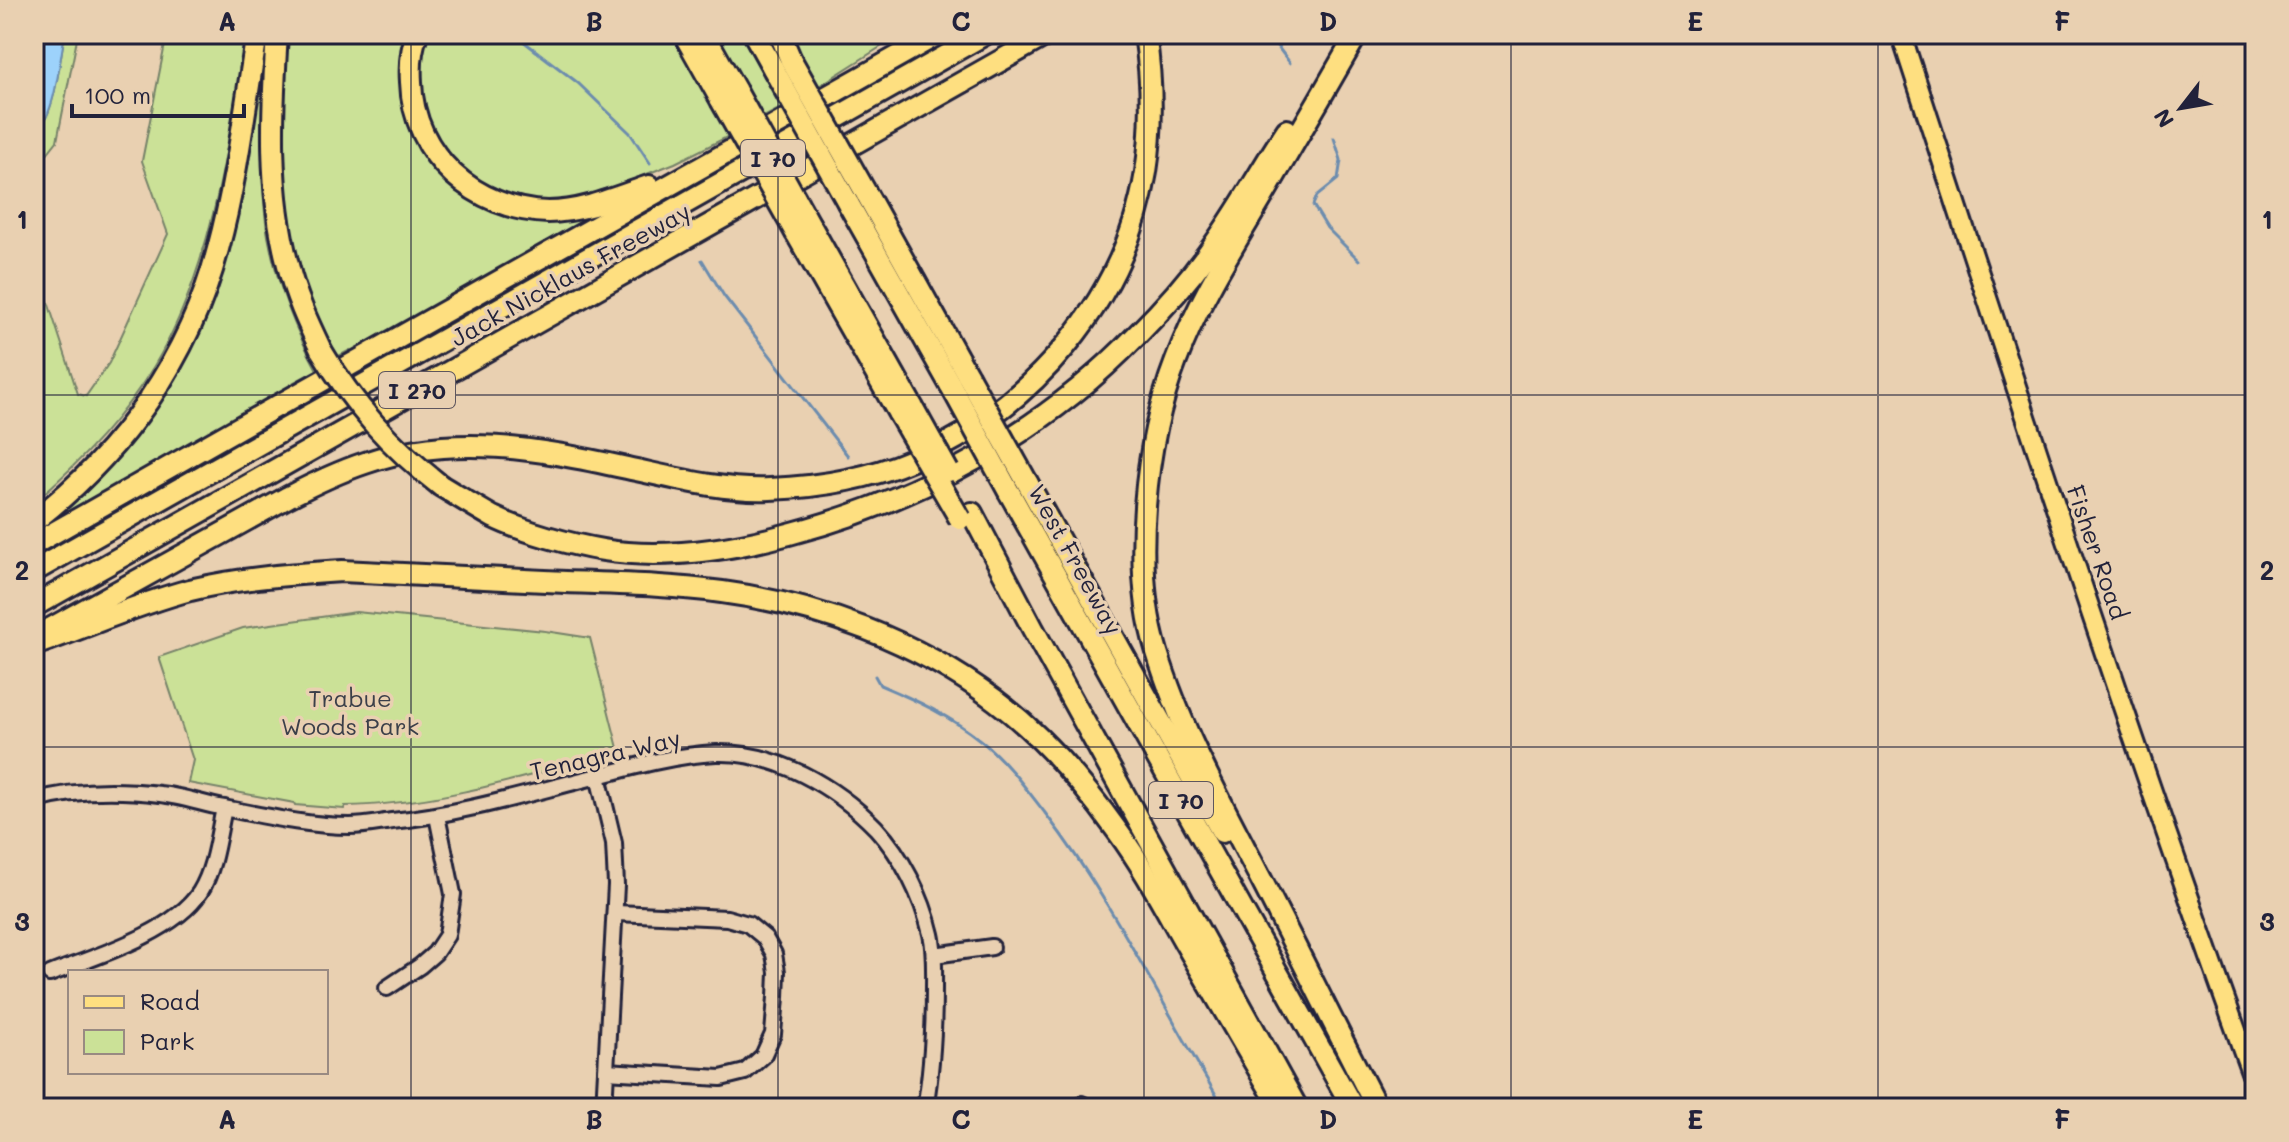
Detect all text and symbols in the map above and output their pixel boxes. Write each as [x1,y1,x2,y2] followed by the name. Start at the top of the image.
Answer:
[218,4,236,38] text: A
[585,4,603,38] text: B
[951,4,971,38] text: C
[1319,4,1337,38] text: D
[1687,4,1703,38] text: E
[2054,4,2070,38] text: F
[72,68,244,118] scale bar
[2141,68,2221,148] north arrow
[84,79,151,110] text: 100 m
[2147,104,2180,133] text: N
[741,140,805,176] road number: I 70
[445,195,695,353] street label: Jack Nicklaus Freeway
[16,202,28,236] text: 1
[2261,202,2273,236] text: 1
[379,372,455,408] road number: I 270
[1022,478,1130,640] street label: West Freeway
[2061,481,2135,623] street label: Fisher Road
[15,553,29,587] text: 2
[2260,553,2274,587] text: 2
[281,682,419,741] park label: Trabue Woods Park
[527,722,683,786] street label: Tenagra Way
[1149,782,1213,818] road number: I 70
[14,904,30,938] text: 3
[2259,904,2275,938] text: 3
[68,970,328,1074] legend
[140,985,200,1016] text: Road
[140,1025,194,1056] text: Park
[218,1102,236,1136] text: A
[585,1102,603,1136] text: B
[951,1102,971,1136] text: C
[1319,1102,1337,1136] text: D
[1687,1102,1703,1136] text: E
[2054,1102,2070,1136] text: F

